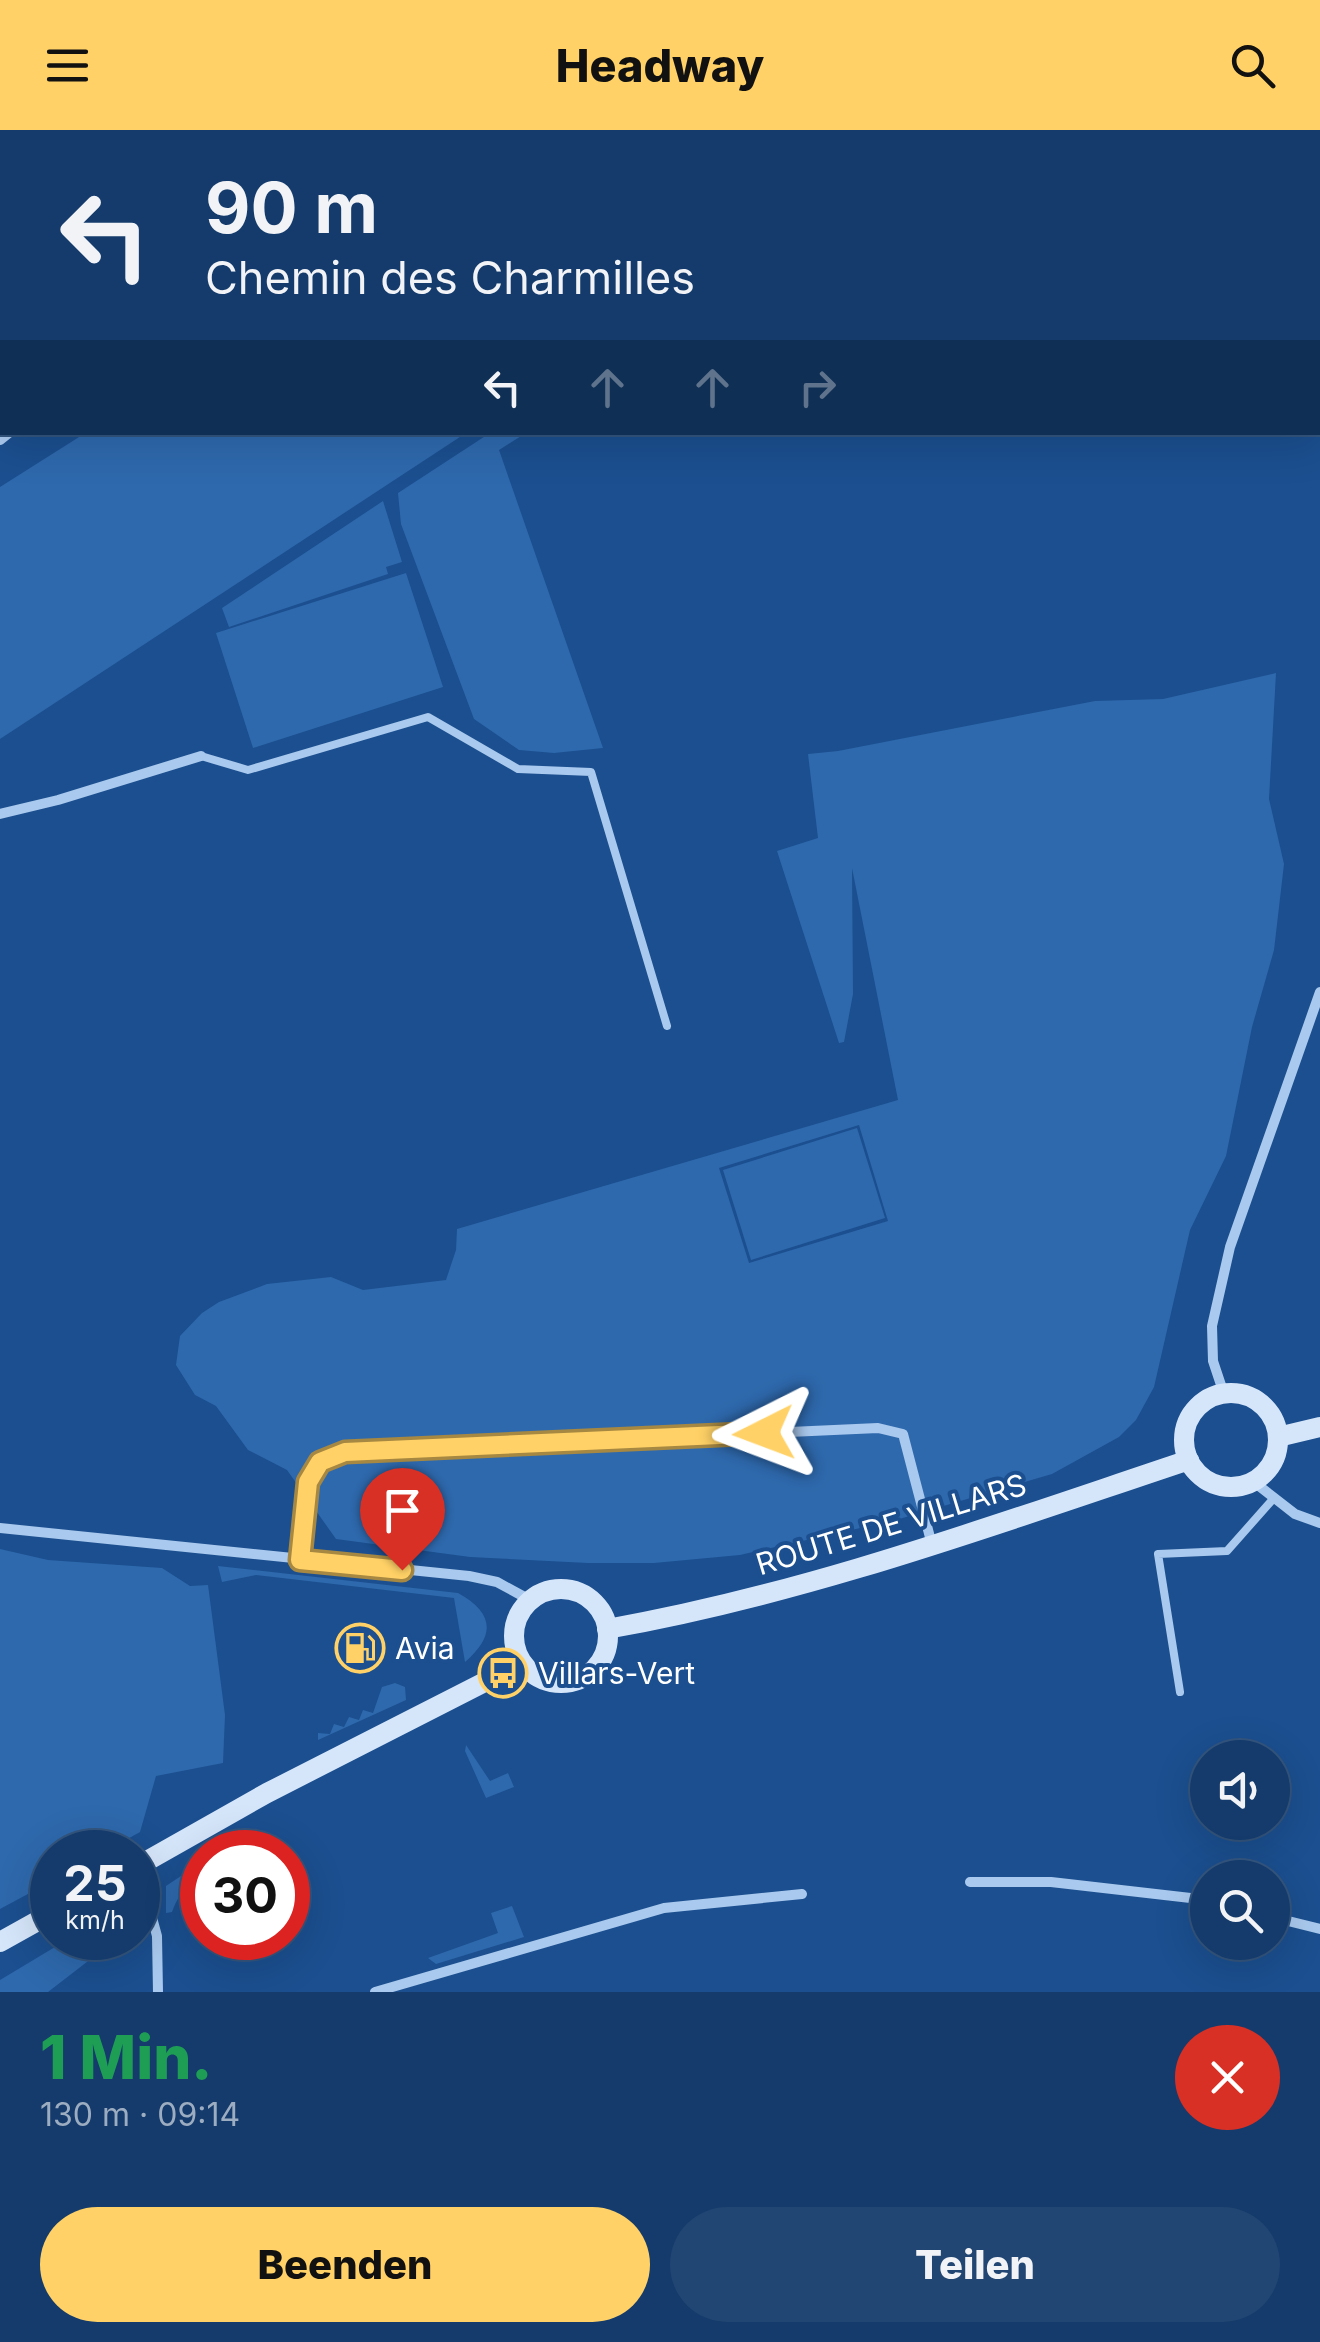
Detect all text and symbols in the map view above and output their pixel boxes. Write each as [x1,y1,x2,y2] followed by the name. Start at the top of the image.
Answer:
[40,38,95,93] icon: menu
[556,38,764,93] text: Headway
[1225,38,1280,93] icon: search
[205,165,378,250] text: 90 m
[40,170,170,300] icon: left
[205,250,695,305] text: Chemin des Charmilles
[475,360,530,415] icon: left
[580,360,635,415] icon: ahead
[685,360,740,415] icon: ahead
[790,360,845,415] icon: right
[712,1381,816,1485] position arrow
[752,1466,1030,1582] street label: ROUTE DE VILLARS
[360,1468,445,1571] pin
[375,1483,430,1538] icon: arrive
[334,1622,386,1674] fuel station icon: Avia
[395,1630,455,1666] place label: Avia
[477,1647,529,1699] bus stop icon: Villars-Vert
[538,1655,695,1691] place label: Villars-Vert
[1190,1740,1290,1960] map controls
[1190,1740,1290,1840] button: sound
[180,1830,310,1960] speed limit sign: 30
[63,1853,127,1913] text: 25
[1190,1860,1290,1960] button: search
[65,1905,125,1935] text: km/h
[40,2021,212,2093] text: 1 Min.
[1175,2025,1280,2130] button: close
[40,2095,240,2134] text: 130 m · 09:14
[40,2207,650,2322] button: Beenden
[670,2207,1280,2322] button: Teilen

